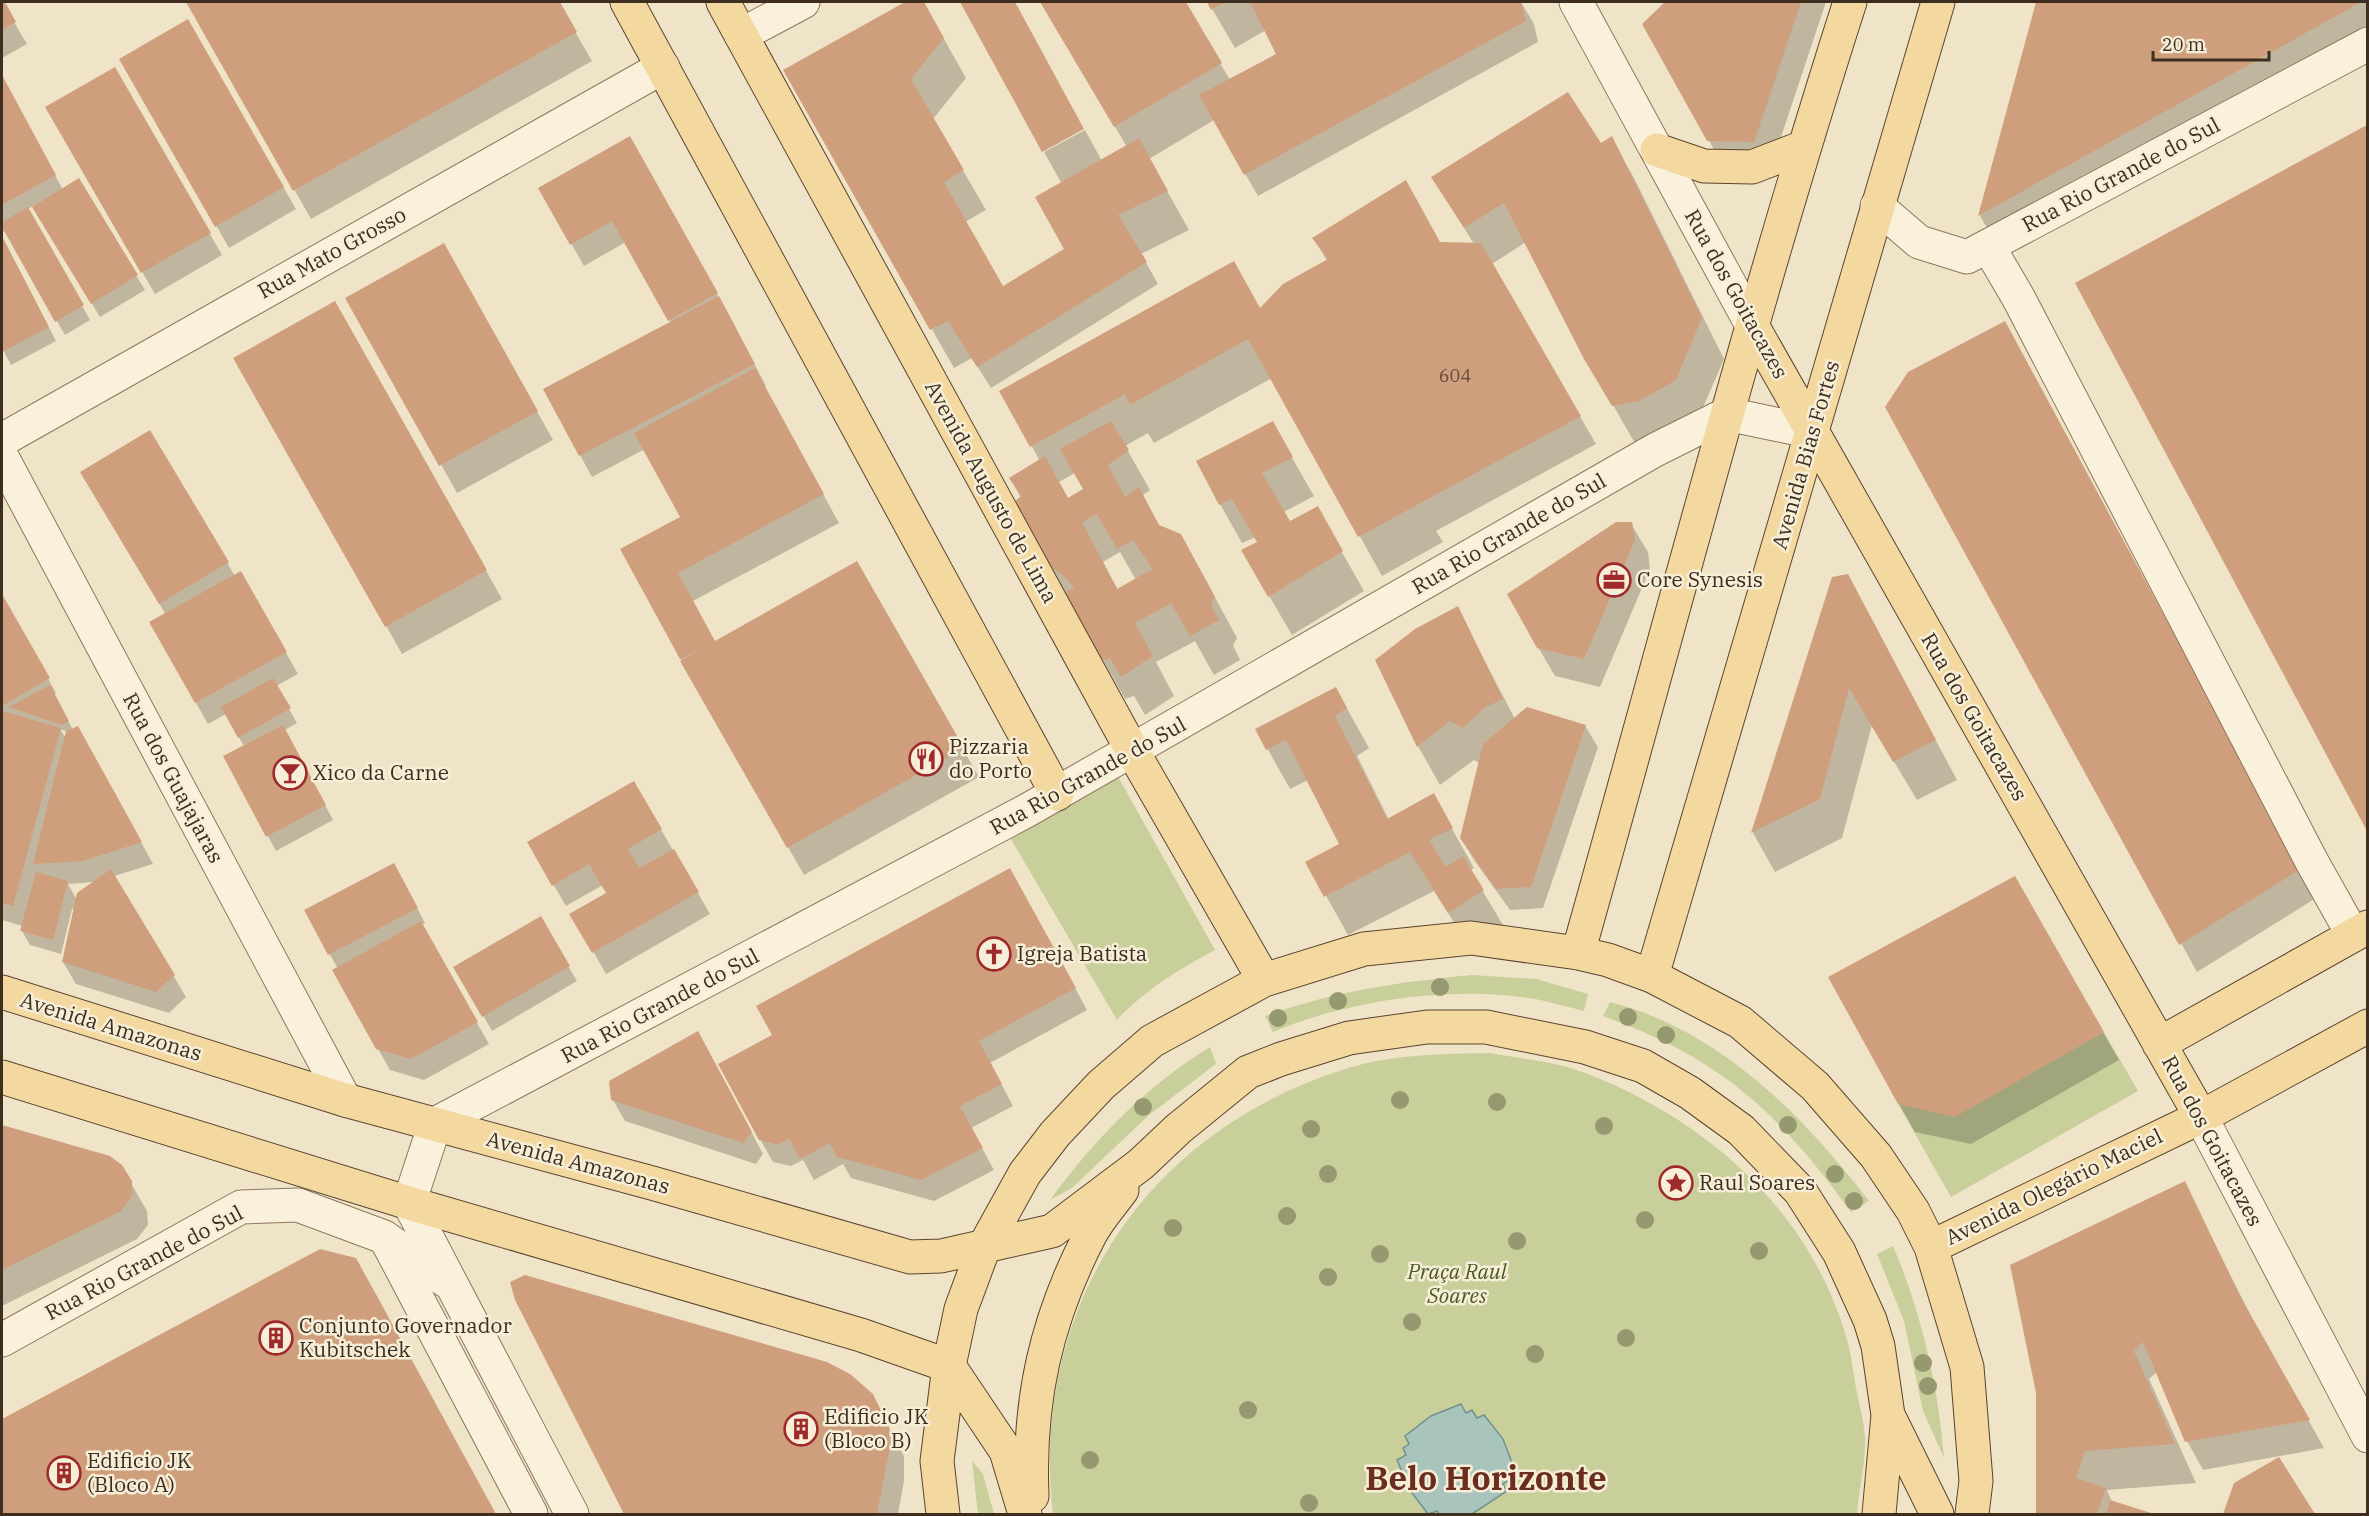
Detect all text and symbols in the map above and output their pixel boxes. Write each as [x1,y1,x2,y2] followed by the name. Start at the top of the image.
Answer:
[2153,24,2268,62] scale bar
[2162,33,2205,56] text: 20 m
[2017,110,2224,238] street label: Rua Rio Grande do Sul
[252,200,411,304] street label: Rua Mato Grosso
[1679,204,1795,383] street label: Rua dos Goitacazes
[1765,357,1845,552] street label: Avenida Bias Fortes
[1439,364,1471,387] house number: 604
[919,375,1065,608] street label: Avenida Augusto de Lima
[1406,466,1611,600] street label: Rua Rio Grande do Sul
[1596,562,1632,598] office icon: Core Synesis
[1637,565,1763,593] place label: Core Synesis
[1915,627,2034,806] street label: Rua dos Goitacazes
[117,687,231,868] street label: Rua dos Guajajaras
[984,710,1191,841] street label: Rua Rio Grande do Sul
[949,732,1032,784] place label: Pizzaria do Porto
[908,741,944,777] restaurant icon: Pizzaria do Porto
[272,755,308,791] bar icon: Xico da Carne
[313,758,449,786] place label: Xico da Carne
[976,936,1012,972] church icon: Igreja Batista
[1017,939,1147,967] place label: Igreja Batista
[556,941,763,1069] street label: Rua Rio Grande do Sul
[17,985,206,1067] street label: Avenida Amazonas
[2156,1050,2270,1231] street label: Rua dos Goitacazes
[1940,1121,2167,1251] street label: Avenida Olegário Maciel
[484,1124,673,1200] street label: Avenida Amazonas
[1658,1165,1694,1201] place icon: Raul Soares
[1699,1168,1815,1196] place label: Raul Soares
[40,1198,247,1326] street label: Rua Rio Grande do Sul
[1406,1257,1508,1309] park label: Praça Raul Soares
[299,1311,512,1363] place label: Conjunto Governador Kubitschek
[258,1320,294,1356] building icon: Conjunto Governador Kubitschek
[824,1402,929,1454] place label: Edificio JK (Bloco B)
[783,1411,819,1447] building icon: Edificio JK (Bloco B)
[87,1446,192,1498] place label: Edificio JK (Bloco A)
[46,1455,82,1491] building icon: Edificio JK (Bloco A)
[1365,1456,1607,1499] district label: Belo Horizonte

